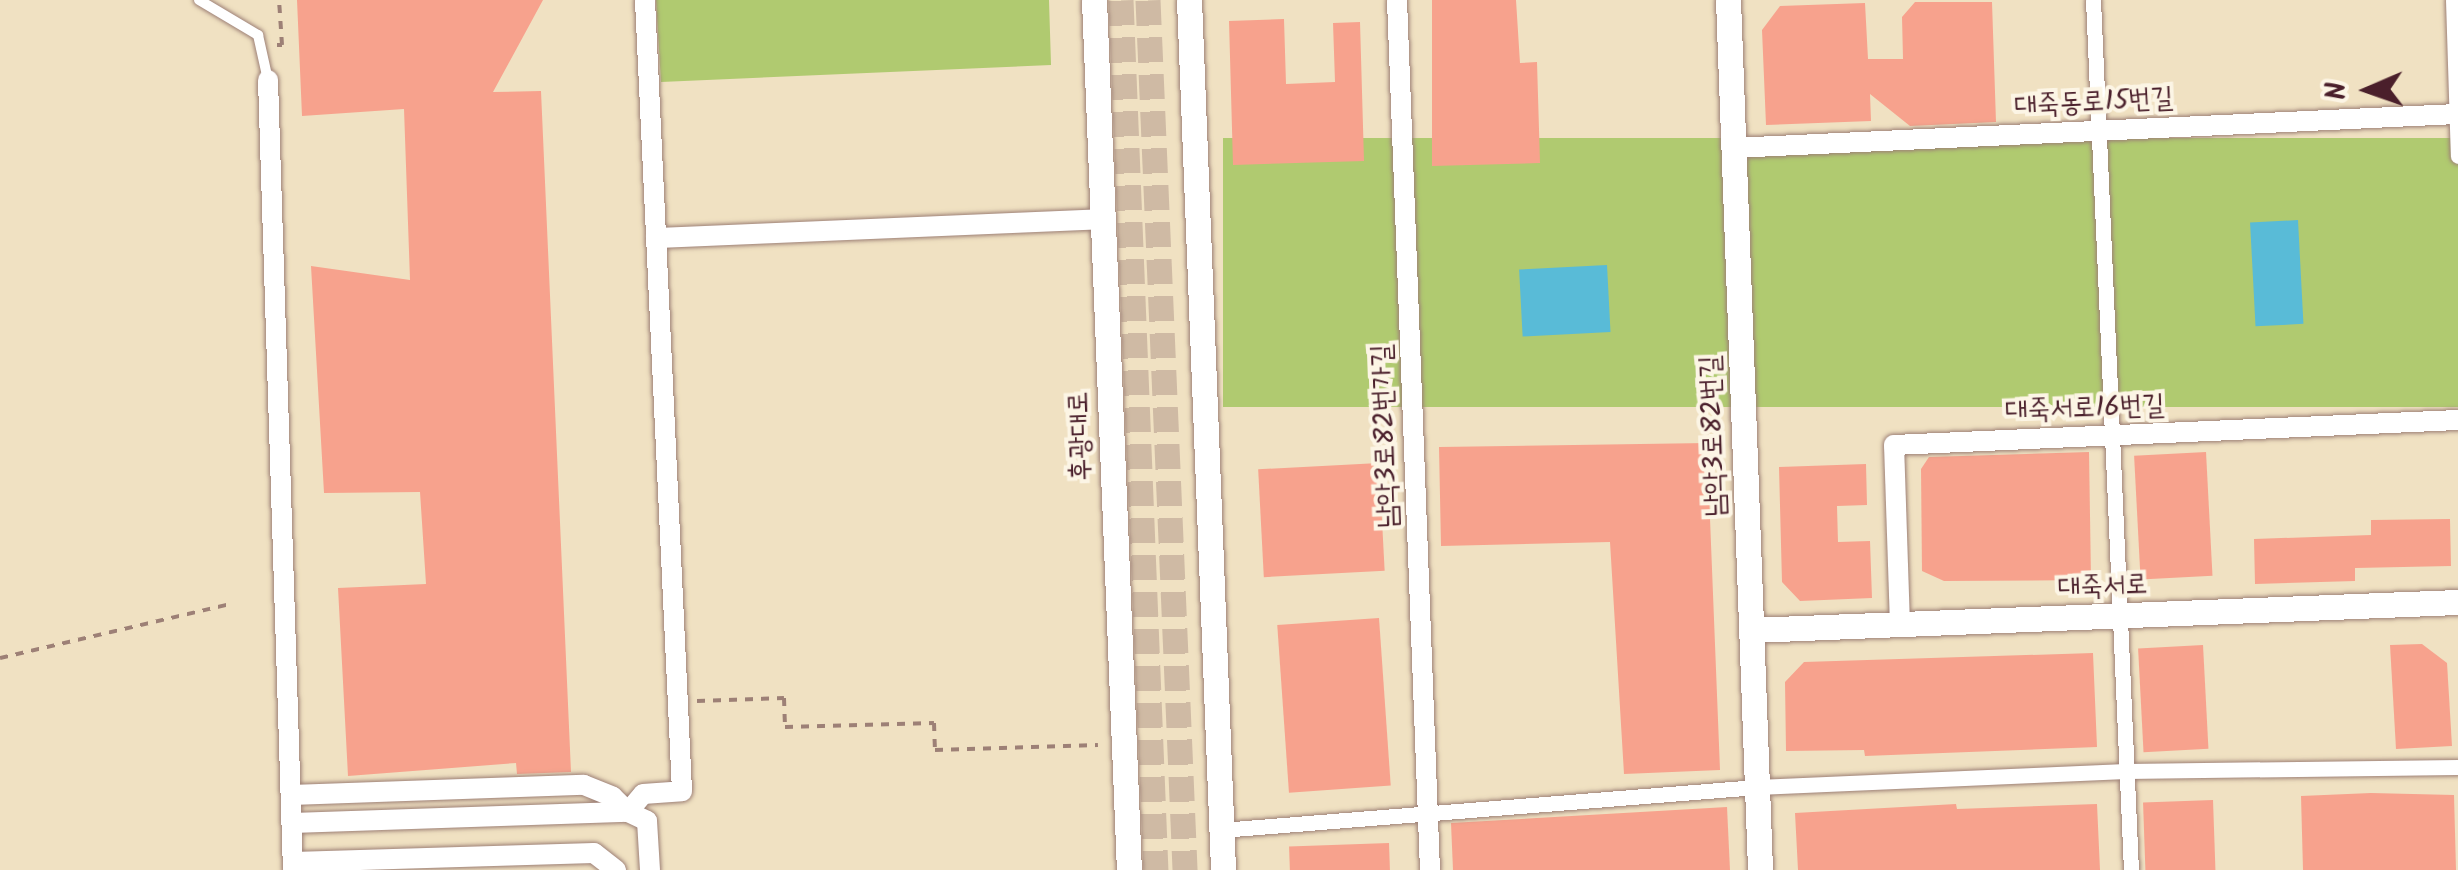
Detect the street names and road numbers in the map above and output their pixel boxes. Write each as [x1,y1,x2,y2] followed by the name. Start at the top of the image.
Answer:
[2014,82,2174,124] street label: 대죽동로15번길
[1366,343,1406,529] street label: 남악3로82번가길
[1694,355,1734,517] street label: 남악3로82번길
[2005,389,2165,429] street label: 대죽서로16번길
[1063,390,1099,482] street label: 후광대로
[2057,569,2149,605] street label: 대죽서로

